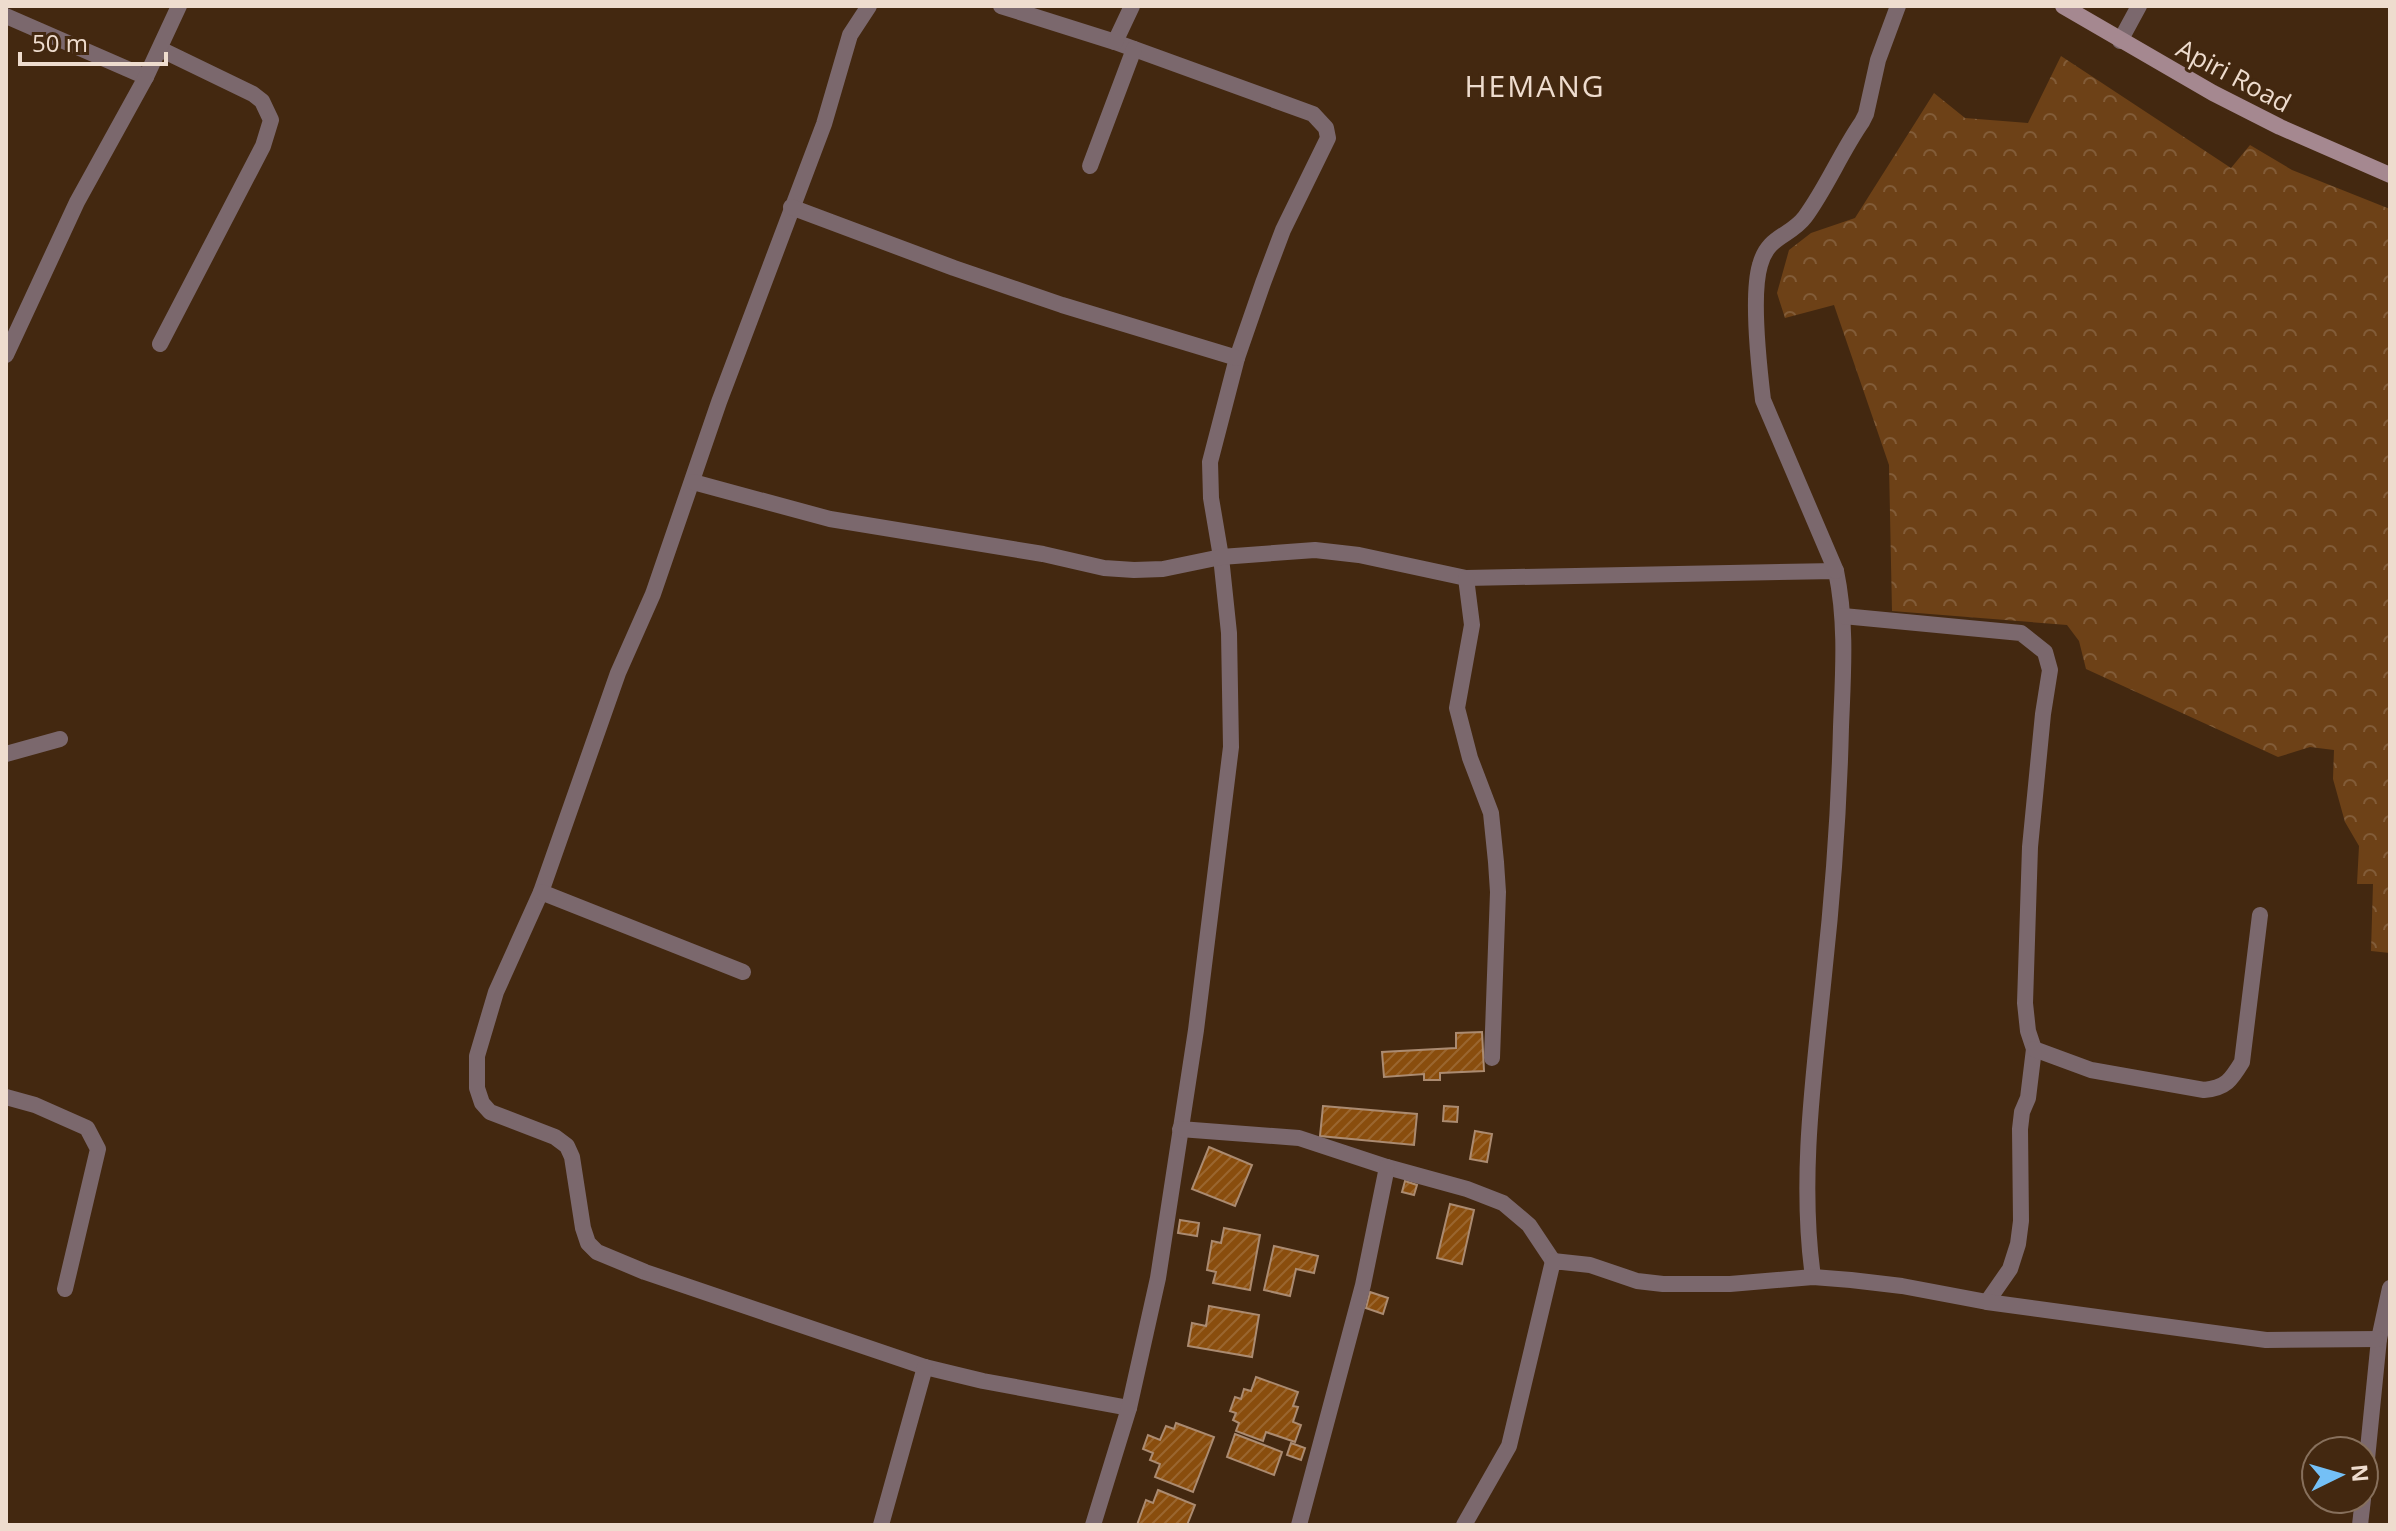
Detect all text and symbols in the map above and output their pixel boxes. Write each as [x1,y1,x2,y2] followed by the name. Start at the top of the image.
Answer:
[20,16,166,66] scale bar
[32,26,88,59] text: 50 m
[2170,30,2298,120] street label: Apiri Road
[1464,65,1606,106] district label: HEMANG
[2300,1435,2380,1515] north arrow
[2345,1463,2377,1483] text: N

